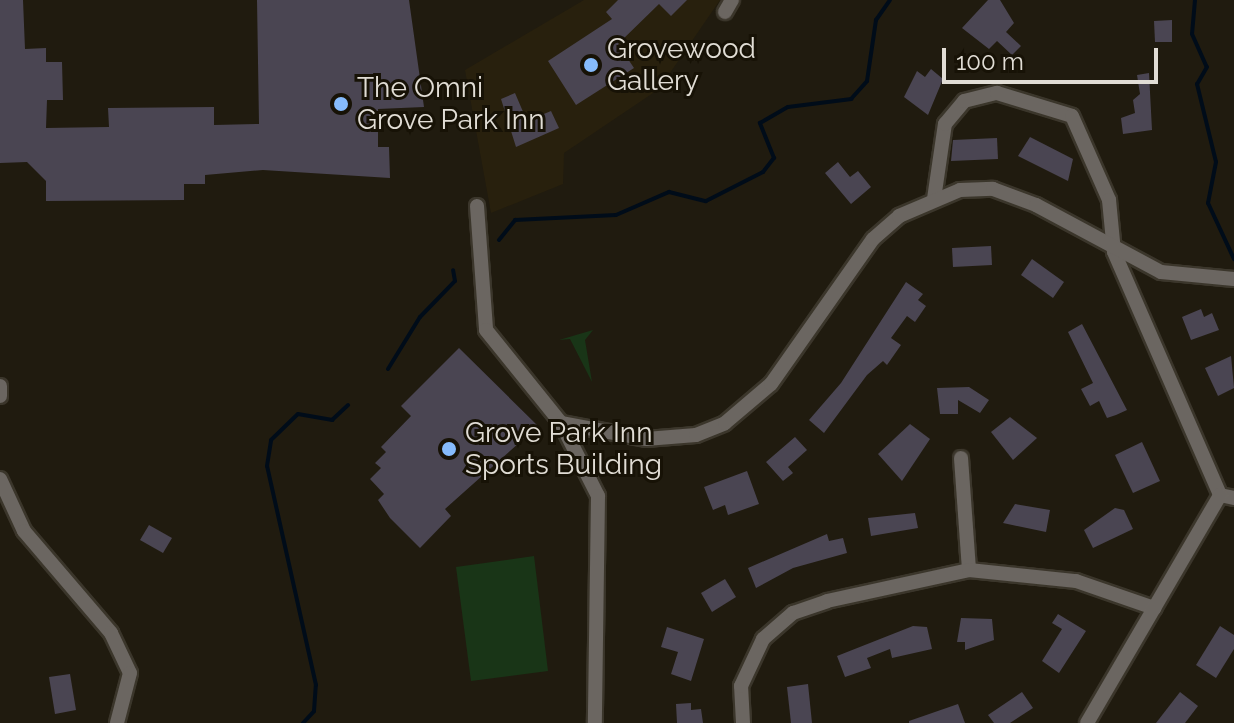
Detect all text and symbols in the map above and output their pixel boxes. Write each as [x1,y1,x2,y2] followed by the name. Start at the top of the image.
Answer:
[607,32,756,98] place label: Grovewood Gallery
[946,32,1162,82] scale bar
[956,47,1024,76] text: 100 m
[582,56,600,74] marker: Grovewood Gallery
[357,71,544,137] place label: The Omni Grove Park Inn
[332,95,350,113] marker: The Omni Grove Park Inn
[465,416,662,482] place label: Grove Park Inn Sports Building
[440,440,458,458] marker: Grove Park Inn Sports Building

